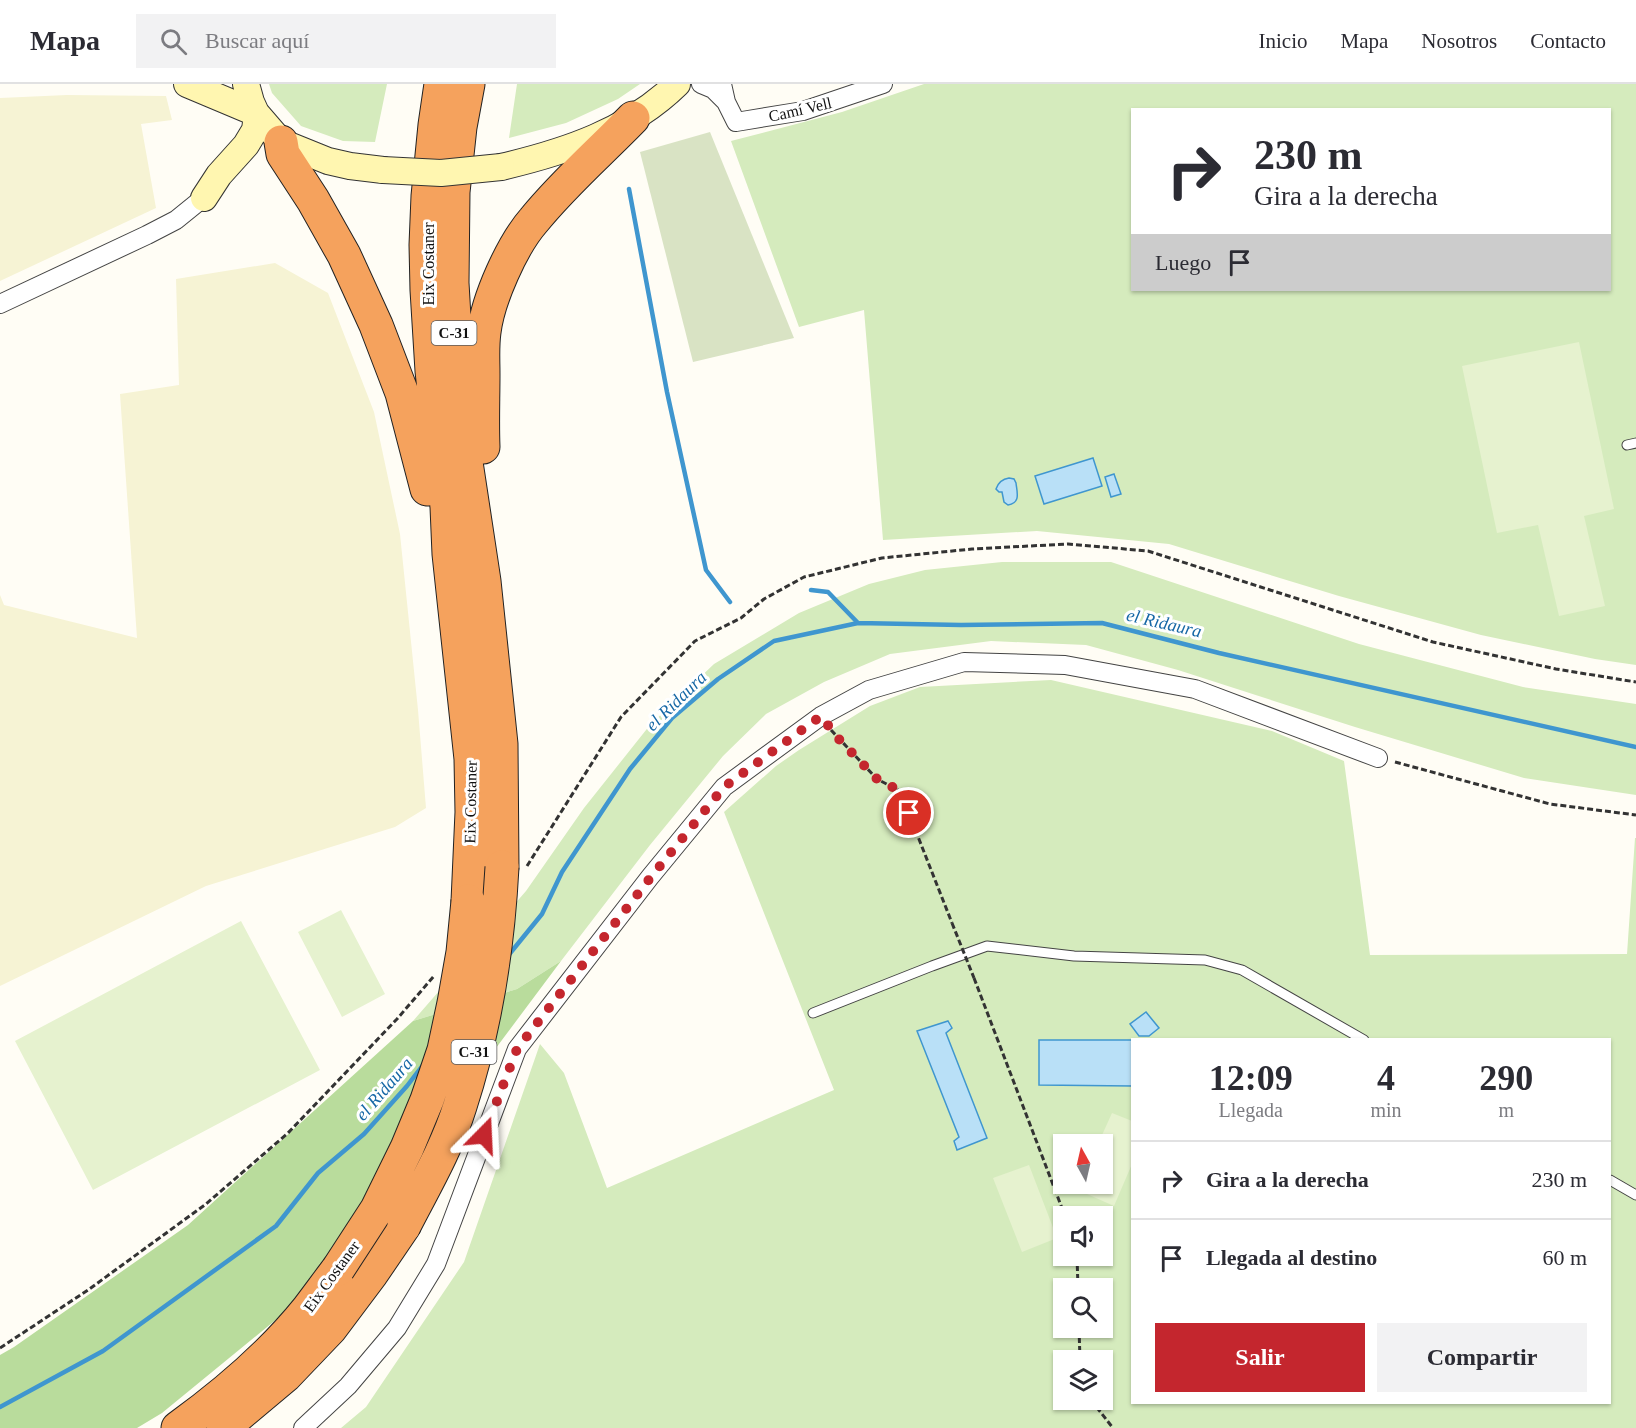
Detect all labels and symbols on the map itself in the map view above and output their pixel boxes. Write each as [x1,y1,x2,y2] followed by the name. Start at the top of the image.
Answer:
[767,94,834,125] street label: Camí Vell
[420,222,437,306] street label: Eix Costaner
[432,321,476,345] road number: C-31
[1124,605,1204,641] water label: el Ridaura
[642,667,710,735] water label: el Ridaura
[461,760,480,844] street label: Eix Costaner
[883,787,934,838] pin
[452,1040,496,1064] road number: C-31
[351,1054,417,1124] water label: el Ridaura
[452,1103,516,1167] position arrow
[1053,1134,1113,1194] north arrow
[300,1237,363,1315] street label: Eix Costaner

